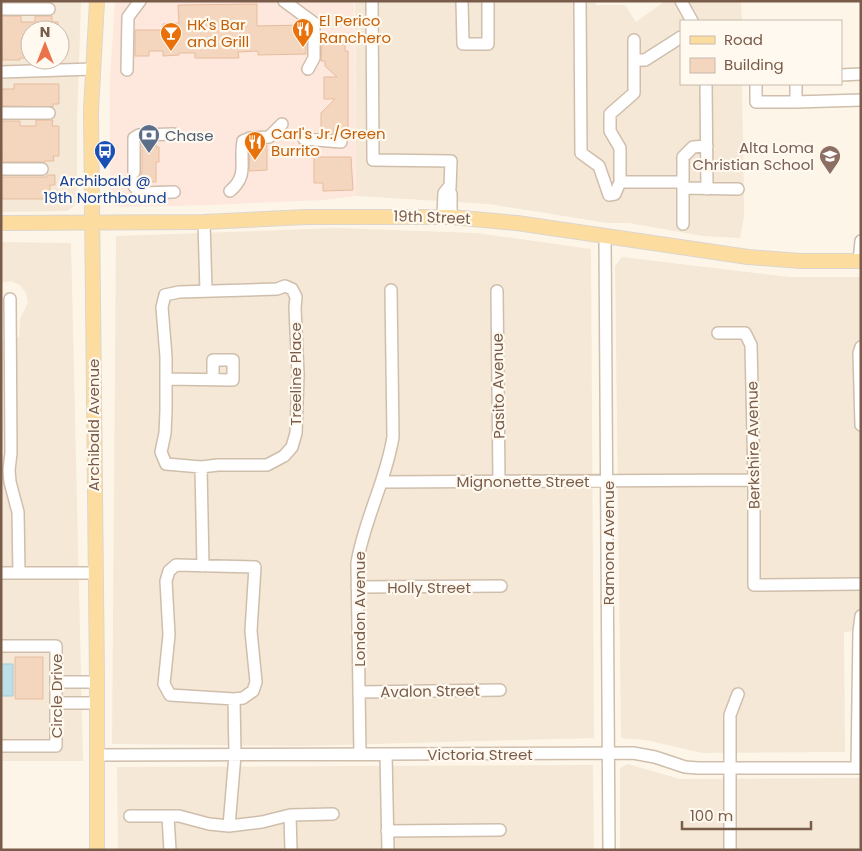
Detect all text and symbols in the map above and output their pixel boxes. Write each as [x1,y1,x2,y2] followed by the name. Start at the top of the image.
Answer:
[319,10,391,48] place label: El Perico Ranchero
[187,14,249,52] place label: HK's Bar and Grill
[291,17,315,48] restaurant icon: El Perico Ranchero
[20,20,70,70] north arrow
[680,20,842,85] legend
[159,21,183,52] bar icon: HK's Bar and Grill
[40,22,50,42] text: N
[724,29,763,50] text: Road
[724,54,784,75] text: Building
[137,123,161,154] bank icon: Chase
[271,123,386,161] place label: Carl's Jr./Green Burrito
[165,125,213,146] place label: Chase
[243,130,267,161] restaurant icon: Carl's Jr./Green Burrito
[692,137,814,175] place label: Alta Loma Christian School
[93,139,117,170] bus stop icon: Archibald @ 19th Northbound
[818,144,842,175] school or university icon: Alta Loma Christian School
[43,170,167,208] place label: Archibald @ 19th Northbound
[393,205,471,229] street label: 19th Street
[285,322,306,426] street label: Treeline Place
[487,333,509,439] street label: Pasito Avenue
[83,359,104,491] street label: Archibald Avenue
[741,381,765,509] street label: Berkshire Avenue
[457,471,590,492] street label: Mignonette Street
[598,481,619,605] street label: Ramona Avenue
[349,551,370,667] street label: London Avenue
[387,577,471,598] street label: Holly Street
[46,654,67,738] street label: Circle Drive
[380,680,480,702] street label: Avalon Street
[427,744,533,765] street label: Victoria Street
[682,798,811,830] scale bar
[690,805,733,826] text: 100 m

